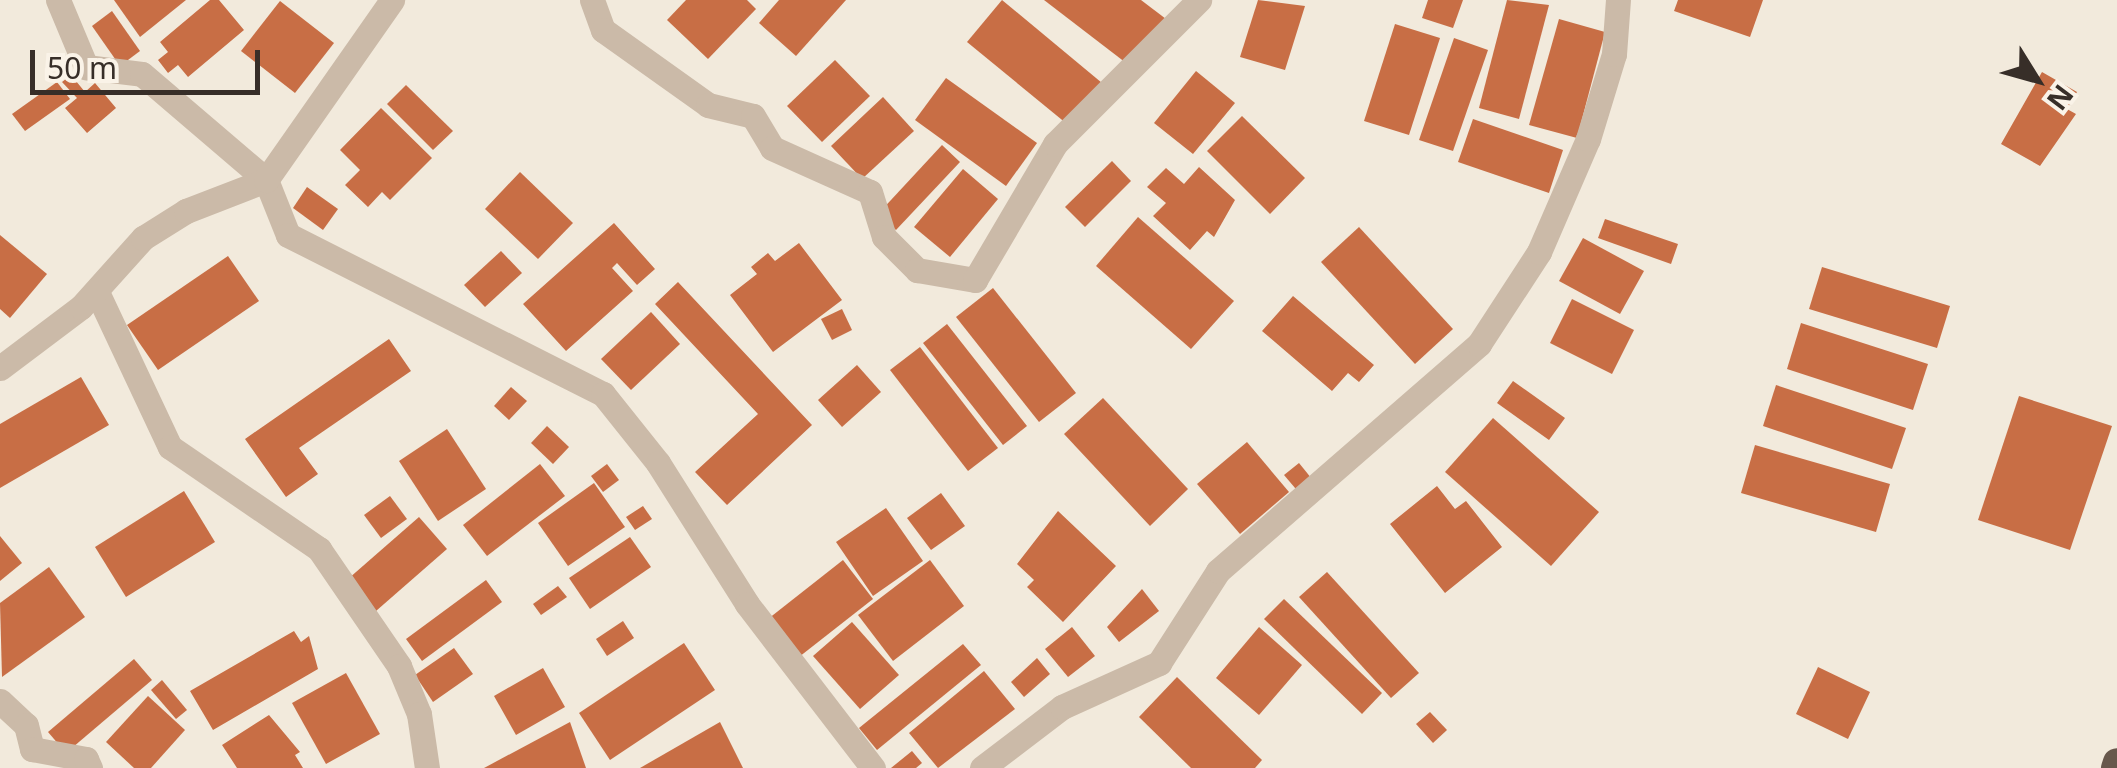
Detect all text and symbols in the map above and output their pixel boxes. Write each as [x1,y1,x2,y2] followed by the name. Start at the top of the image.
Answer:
[35,30,265,92] scale bar
[1987,30,2087,130] north arrow
[47,47,117,88] text: 50 m
[2039,78,2083,119] text: N

